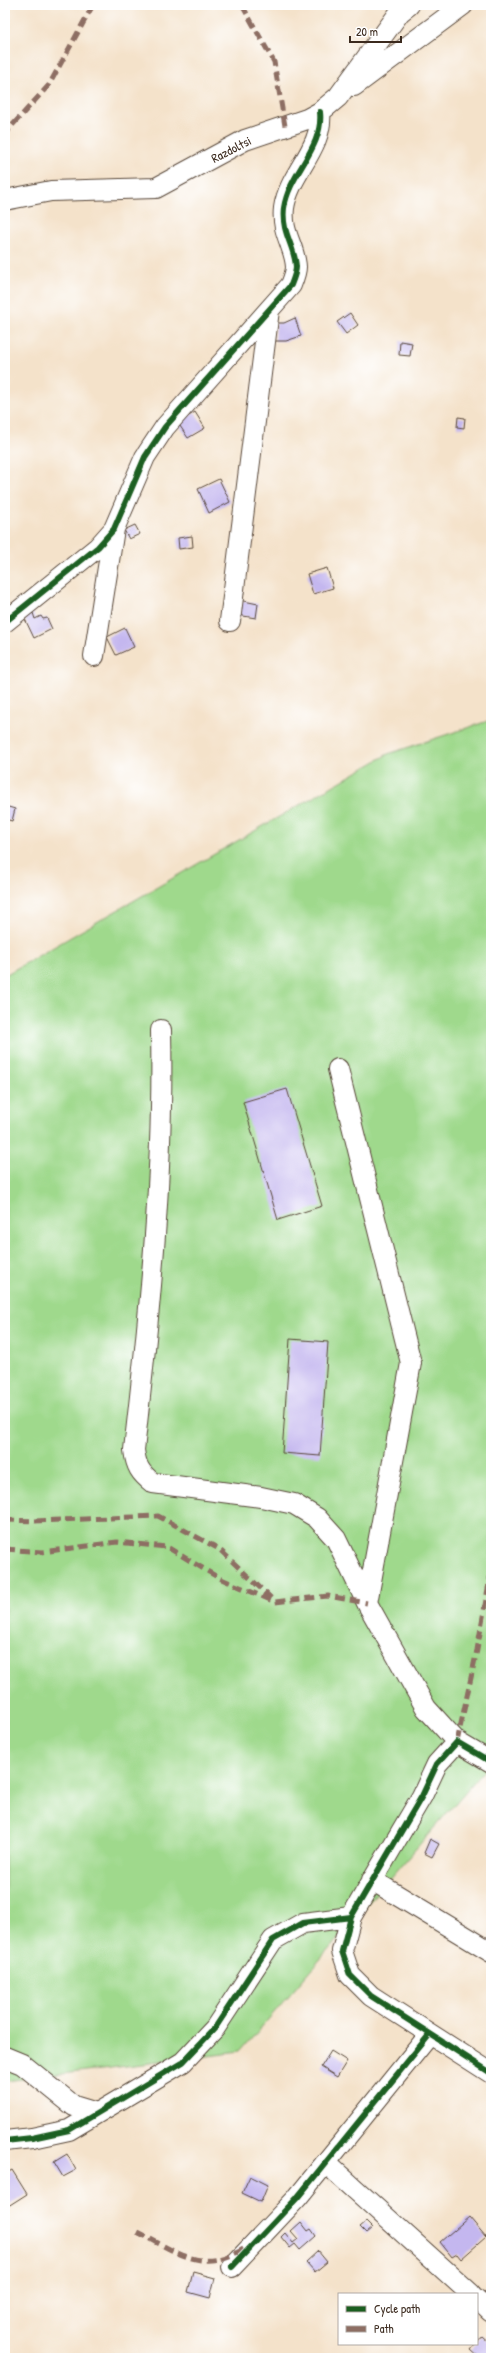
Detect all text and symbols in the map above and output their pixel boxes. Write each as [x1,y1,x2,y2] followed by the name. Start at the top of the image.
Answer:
[350,18,401,44] scale bar
[356,23,378,40] text: 20 m
[208,131,254,167] street label: Razdoltsi
[338,2293,478,2345] legend
[374,2300,420,2317] text: Cycle path
[374,2320,394,2337] text: Path

